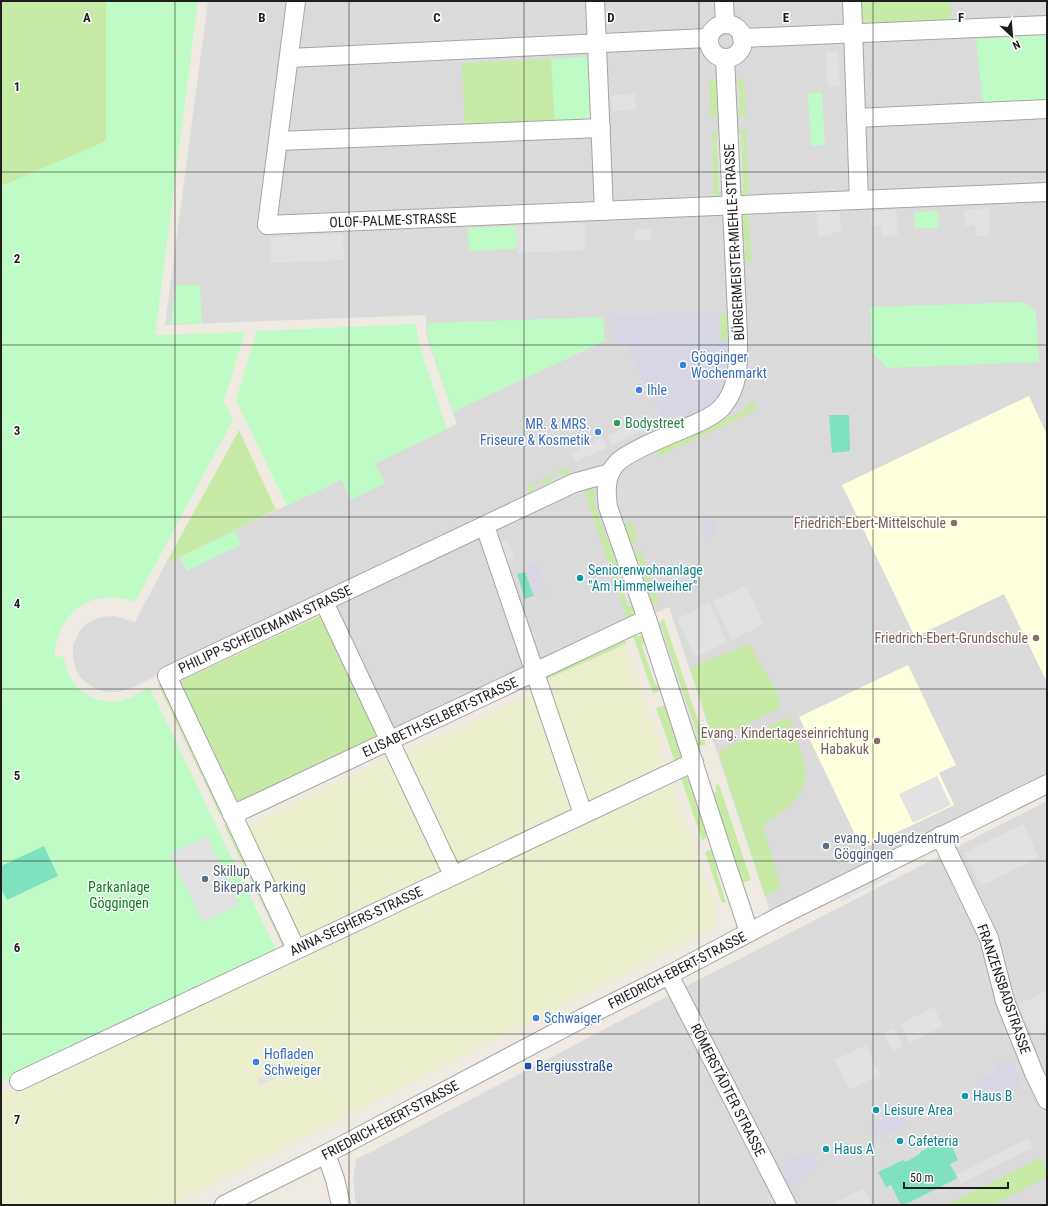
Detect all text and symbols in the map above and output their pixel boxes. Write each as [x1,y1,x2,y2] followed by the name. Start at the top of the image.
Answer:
[83,10,91,25] text: A
[258,10,266,25] text: B
[433,10,441,25] text: C
[607,10,615,25] text: D
[783,10,790,25] text: E
[958,10,964,25] text: F
[992,16,1032,56] north arrow
[1010,37,1022,52] text: N
[14,79,20,94] text: 1
[721,143,747,341] street label: BÜRGERMEISTER-MIEHLE-STRASSE
[329,210,457,230] street label: OLOF-PALME-STRASSE
[14,251,21,266] text: 2
[691,349,767,381] place label: Gögginger Wochenmarkt
[678,360,688,370] marker: Gögginger Wochenmarkt
[647,382,667,398] place label: Ihle
[634,385,644,395] marker: Ihle
[625,415,684,431] place label: Bodystreet
[480,416,591,448] place label: MR. & MRS. Friseure & Kosmetik
[612,418,622,428] marker: Bodystreet
[14,423,20,438] text: 3
[593,427,603,437] marker: MR. & MRS. Friseure & Kosmetik
[794,515,946,531] place label: Friedrich-Ebert-Mittelschule
[949,518,959,528] marker: Friedrich-Ebert-Mittelschule
[588,562,703,594] place label: Seniorenwohnanlage "Am Himmelweiher"
[575,573,585,583] marker: Seniorenwohnanlage "Am Himmelweiher"
[176,582,354,676] street label: PHILIPP-SCHEIDEMANN-STRASSE
[14,596,21,611] text: 4
[874,630,1028,646] place label: Friedrich-Ebert-Grundschule
[1031,633,1041,643] marker: Friedrich-Ebert-Grundschule
[360,674,520,760] street label: ELISABETH-SELBERT-STRASSE
[701,725,870,757] place label: Evang. Kindertageseinrichtung Habakuk
[872,736,882,746] marker: Evang. Kindertageseinrichtung Habakuk
[14,768,21,783] text: 5
[834,830,959,862] place label: evang. Jugendzentrum Göggingen
[821,841,831,851] marker: evang. Jugendzentrum Göggingen
[213,863,306,895] place label: Skillup Bikepark Parking
[200,874,210,884] marker: Skillup Bikepark Parking
[88,879,150,911] park label: Parkanlage Göggingen
[287,883,425,959] street label: ANNA-SEGHERS-STRASSE
[974,922,1034,1056] street label: FRANZENSBADSTRASSE
[605,928,749,1012] street label: FRIEDRICH-EBERT-STRASSE
[14,940,21,955] text: 6
[544,1010,601,1026] place label: Schwaiger
[531,1013,541,1023] marker: Schwaiger
[687,1021,769,1159] street label: RÖMERSTÄDTER STRASSE
[264,1046,321,1078] place label: Hofladen Schweiger
[251,1057,261,1067] marker: Hofladen Schweiger
[536,1058,613,1074] place label: Bergiusstraße
[523,1061,533,1071] marker: Bergiusstraße
[319,1077,461,1163] street label: FRIEDRICH-EBERT-STRASSE
[973,1088,1012,1104] place label: Haus B
[960,1091,970,1101] marker: Haus B
[884,1102,953,1118] place label: Leisure Area
[871,1105,881,1115] marker: Leisure Area
[14,1112,21,1127] text: 7
[908,1133,958,1149] place label: Cafeteria
[895,1136,905,1146] marker: Cafeteria
[834,1141,874,1157] place label: Haus A
[821,1144,831,1154] marker: Haus A
[904,1164,1008,1190] scale bar
[910,1171,934,1185] text: 50 m

